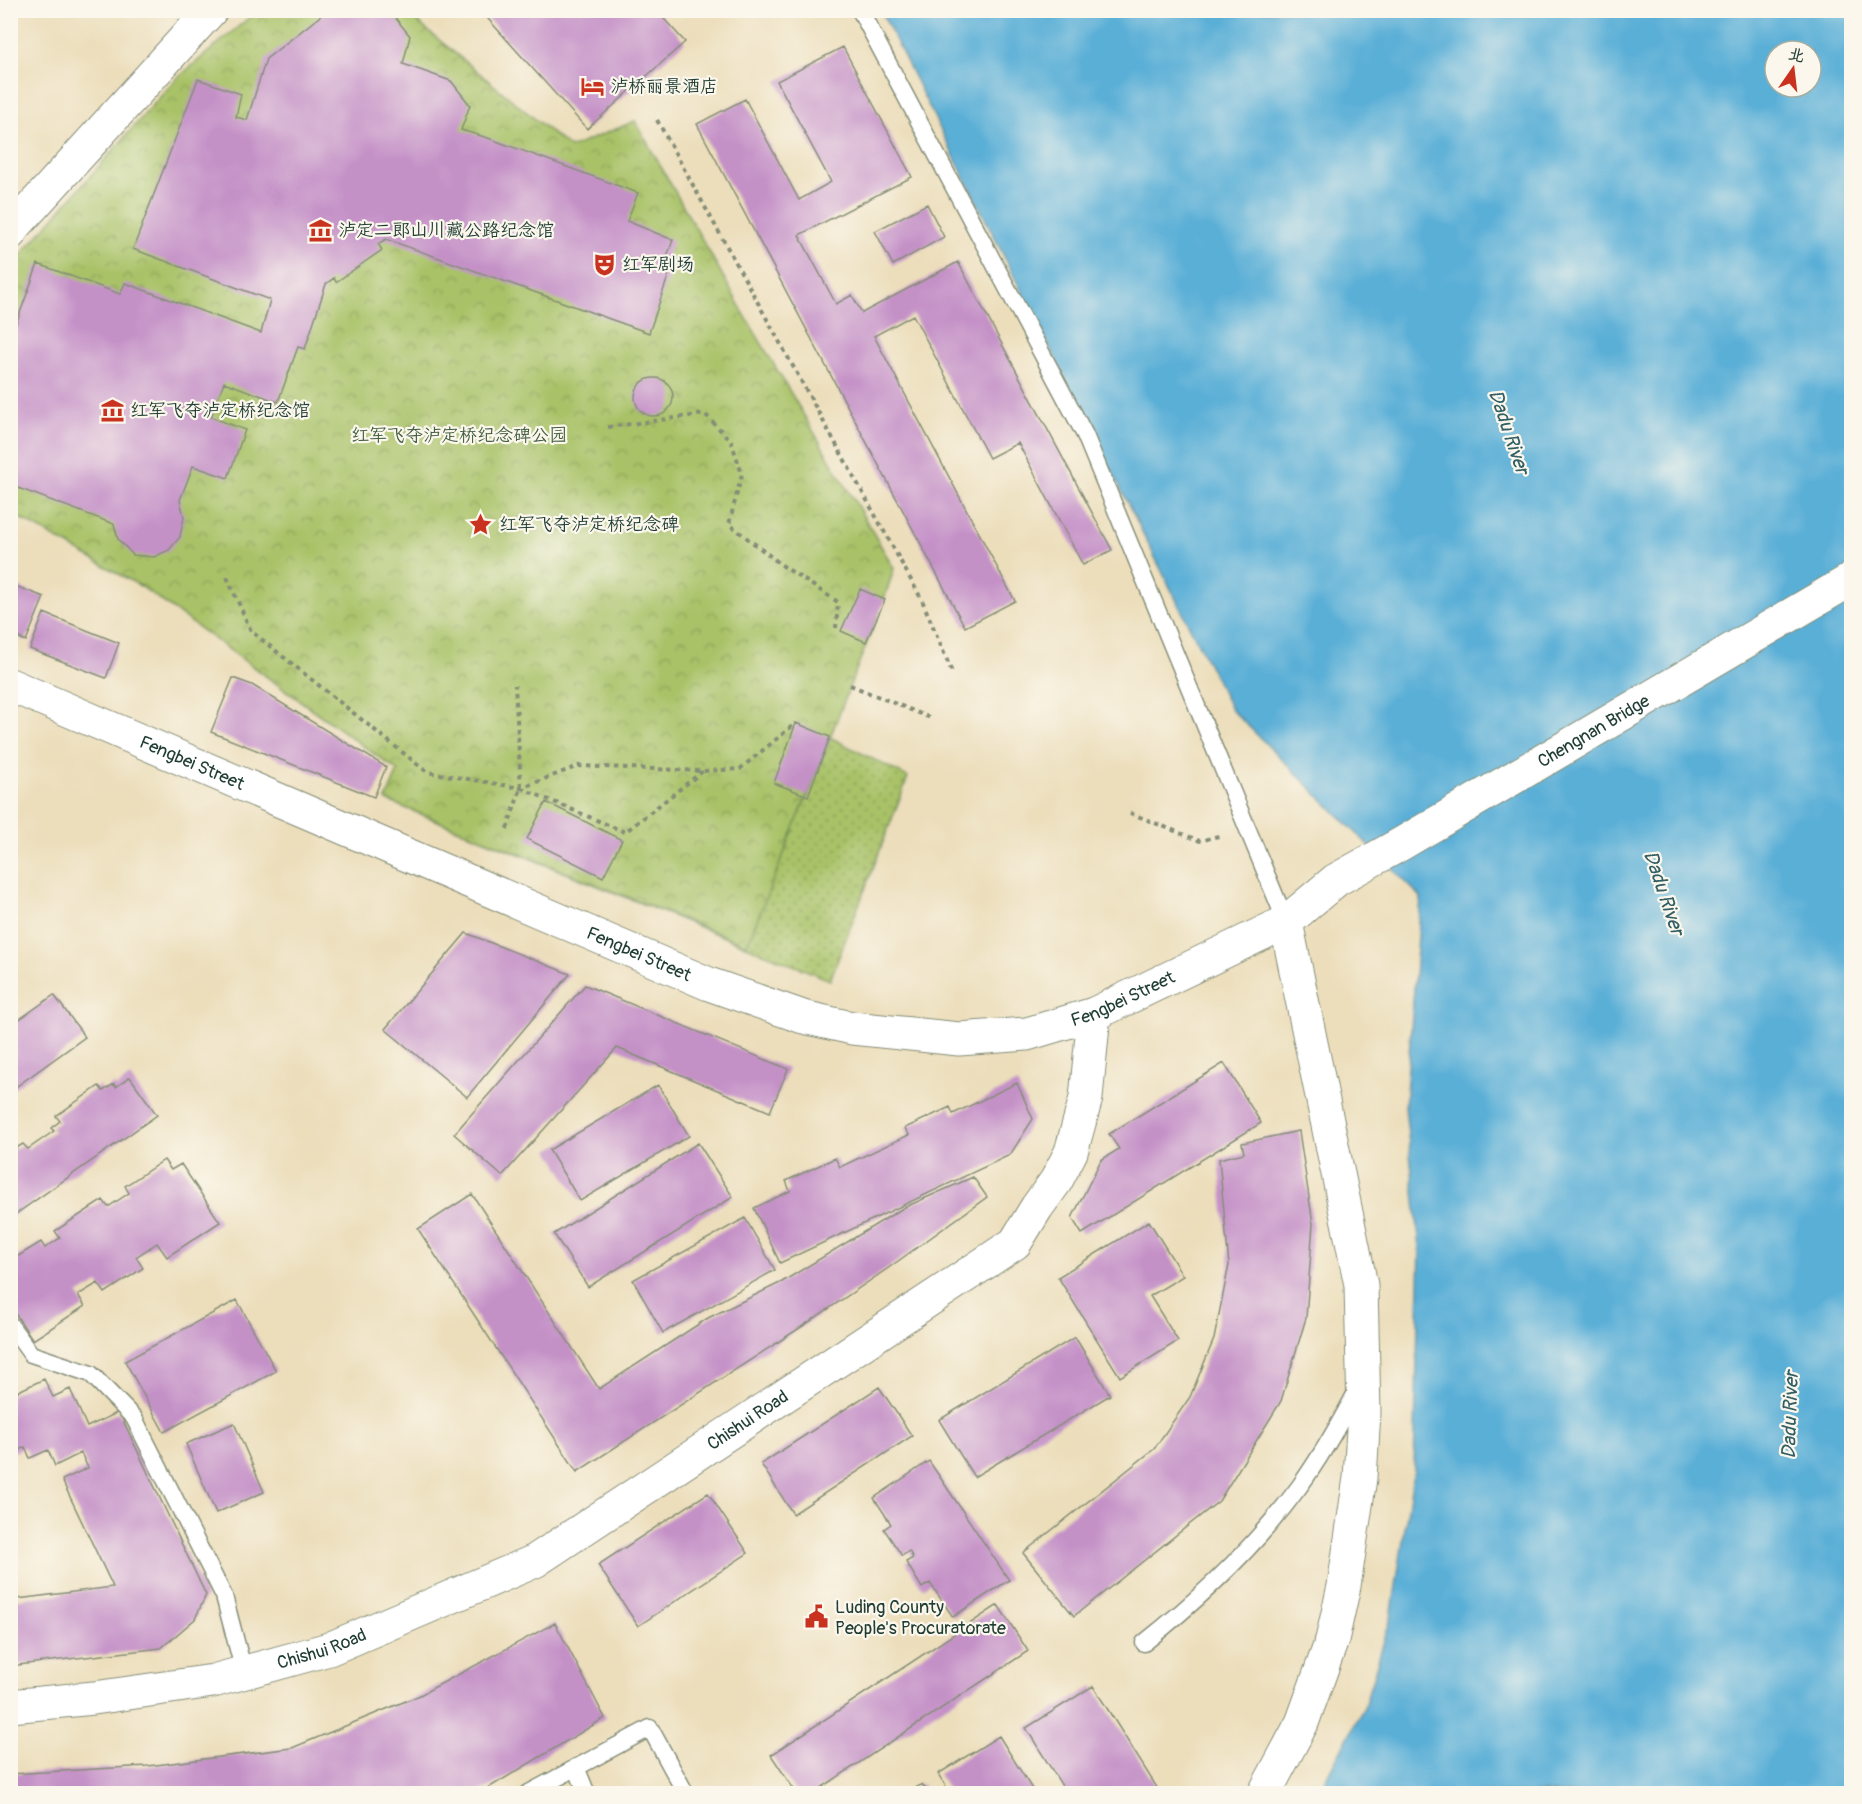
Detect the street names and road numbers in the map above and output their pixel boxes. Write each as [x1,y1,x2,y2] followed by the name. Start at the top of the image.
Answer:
[1533,689,1654,773] street label: Chengnan Bridge
[136,730,249,796] street label: Fengbei Street
[583,921,695,987] street label: Fengbei Street
[1068,965,1179,1032] street label: Fengbei Street
[703,1385,793,1455] street label: Chishui Road
[274,1623,370,1674] street label: Chishui Road

